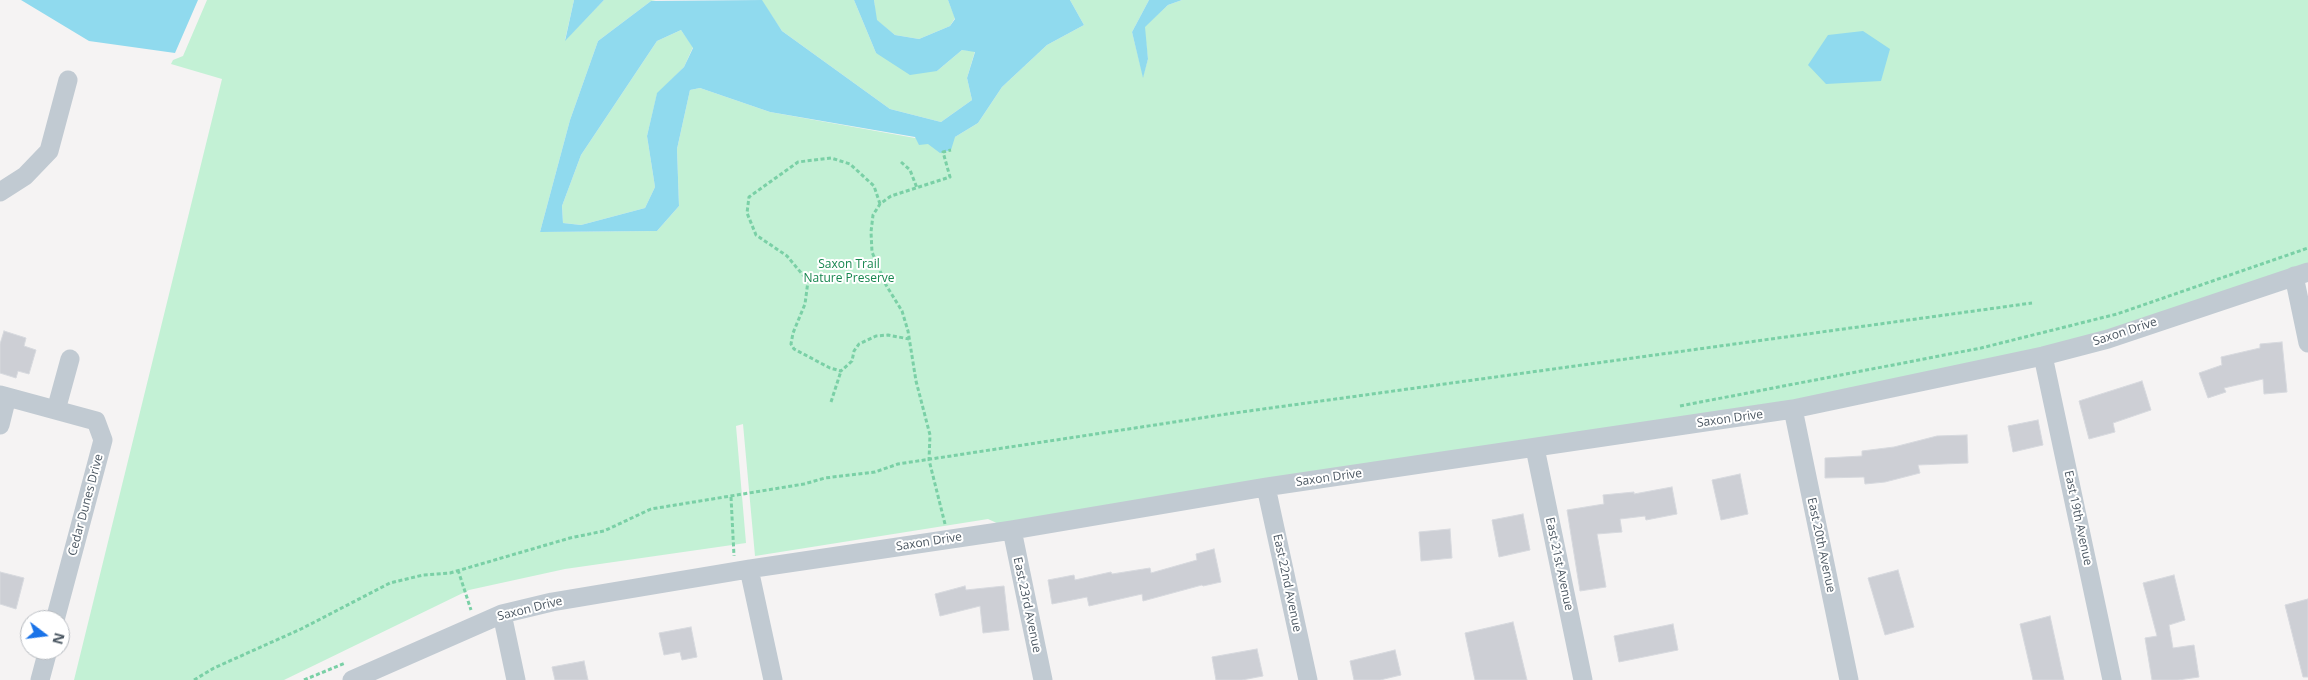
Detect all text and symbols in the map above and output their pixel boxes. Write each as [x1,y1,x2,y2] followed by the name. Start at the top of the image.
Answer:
[803,258,895,286] park label: Saxon Trail Nature Preserve
[2091,315,2159,349] street label: Saxon Drive
[1696,407,1764,431] street label: Saxon Drive
[65,453,107,557] street label: Cedar Dunes Drive
[1295,466,1363,490] street label: Saxon Drive
[2061,469,2095,567] street label: East 19th Avenue
[1804,496,1838,594] street label: East 20th Avenue
[1542,516,1576,612] street label: East 21st Avenue
[895,530,963,554] street label: Saxon Drive
[1270,533,1304,633] street label: East 22nd Avenue
[1010,556,1044,654] street label: East 23rd Avenue
[496,594,564,624] street label: Saxon Drive
[20,610,70,660] north arrow
[48,631,70,647] text: N

